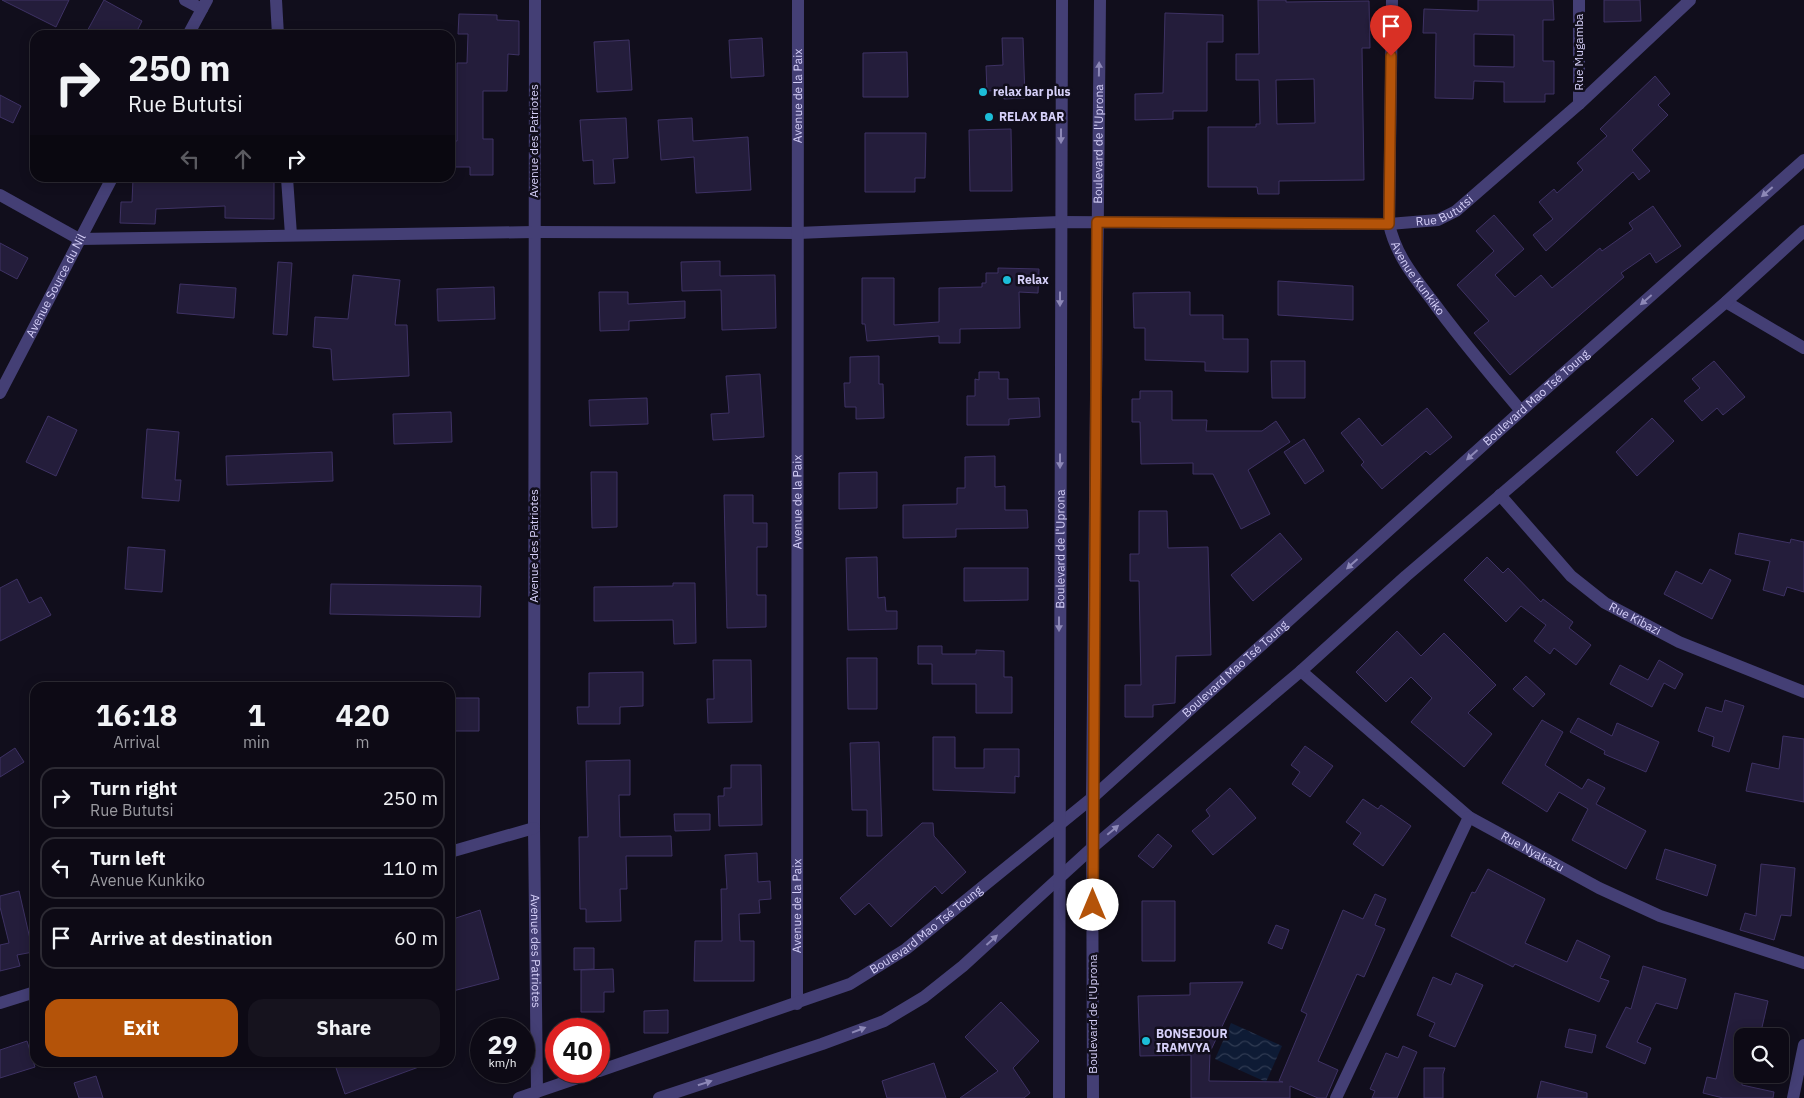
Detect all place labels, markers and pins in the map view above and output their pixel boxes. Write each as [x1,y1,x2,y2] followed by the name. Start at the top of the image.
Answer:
[1370,5,1412,56] pin
[993,84,1071,99] place label: relax bar plus
[977,86,989,98] marker: relax bar plus
[999,109,1064,124] place label: RELAX BAR
[983,111,995,123] marker: RELAX BAR
[1017,272,1049,287] place label: Relax
[1001,274,1013,286] marker: Relax
[1156,1026,1228,1055] place label: BONSEJOUR IRAMVYA
[1140,1035,1152,1047] marker: BONSEJOUR IRAMVYA

